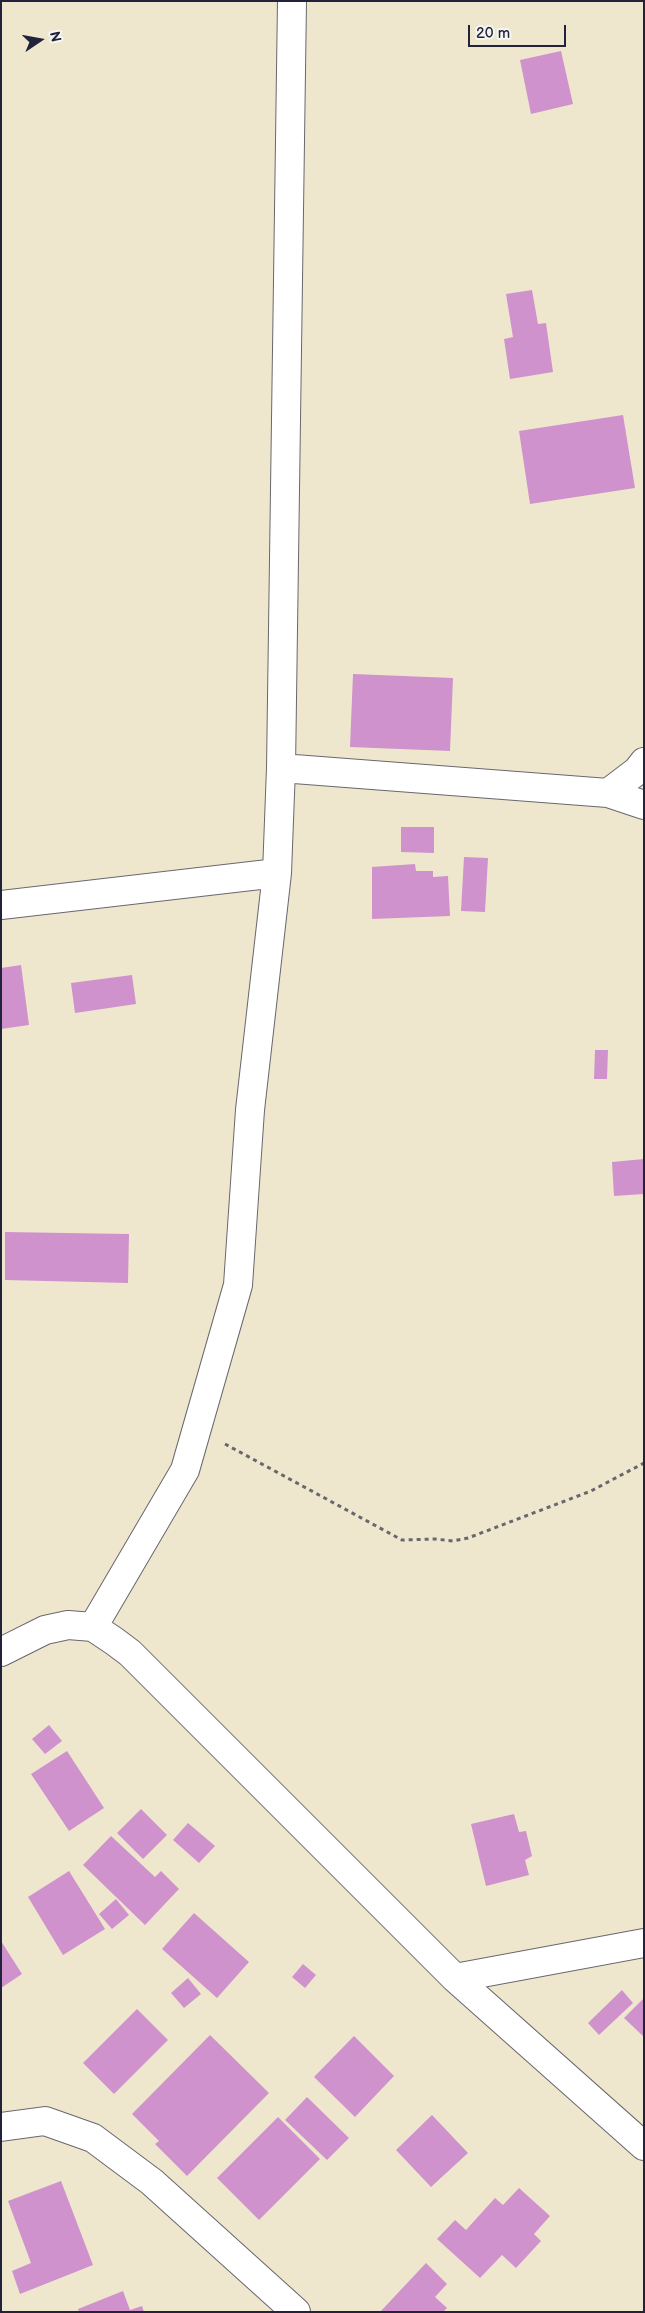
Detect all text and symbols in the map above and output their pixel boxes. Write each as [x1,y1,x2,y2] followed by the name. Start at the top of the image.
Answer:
[15,15,65,65] north arrow
[470,15,568,47] scale bar
[476,24,510,43] text: 20 m
[46,30,65,44] text: N

